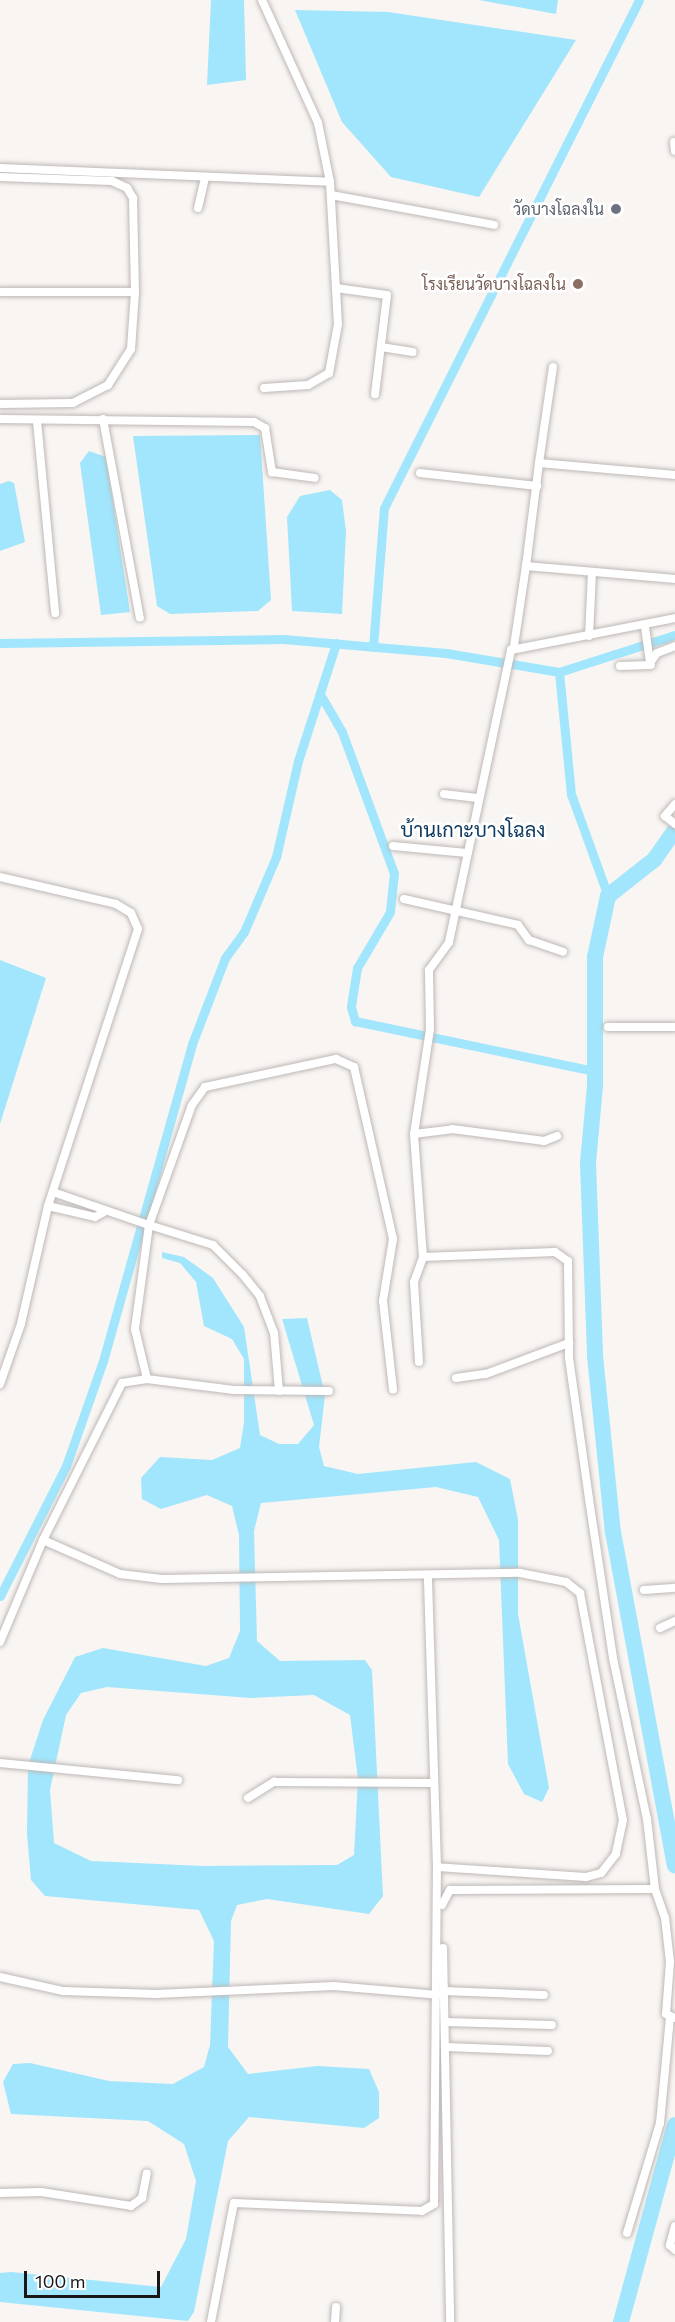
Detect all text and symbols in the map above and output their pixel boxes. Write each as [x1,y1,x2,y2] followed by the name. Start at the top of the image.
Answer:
[513,199,604,219] place label: วัดบางโฉลงใน
[609,202,623,216] marker: วัดบางโฉลงใน
[422,274,566,294] place label: โรงเรียนวัดบางโฉลงใน
[571,277,585,291] marker: โรงเรียนวัดบางโฉลงใน
[401,817,545,841] district label: บ้านเกาะบางโฉลง
[27,2259,164,2297] scale bar
[35,2270,85,2292] text: 100 m

